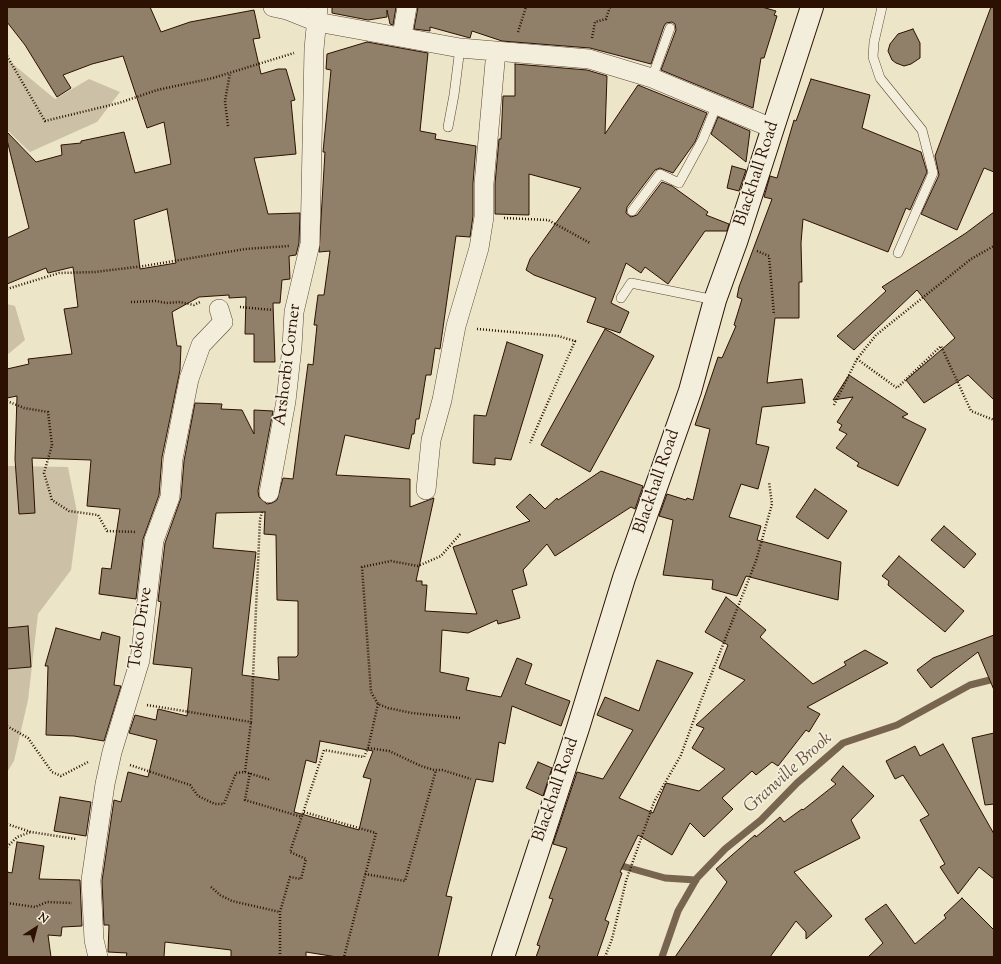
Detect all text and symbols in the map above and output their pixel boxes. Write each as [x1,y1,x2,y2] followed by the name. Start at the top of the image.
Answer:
[731,119,785,229] street label: Blackhall Road
[271,303,307,427] street label: Arshorbi Corner
[631,427,685,537] street label: Blackhall Road
[126,586,158,670] street label: Toko Drive
[741,729,837,819] water label: Granville Brook
[530,735,584,845] street label: Blackhall Road
[16,908,56,948] north arrow
[35,909,51,927] text: N

